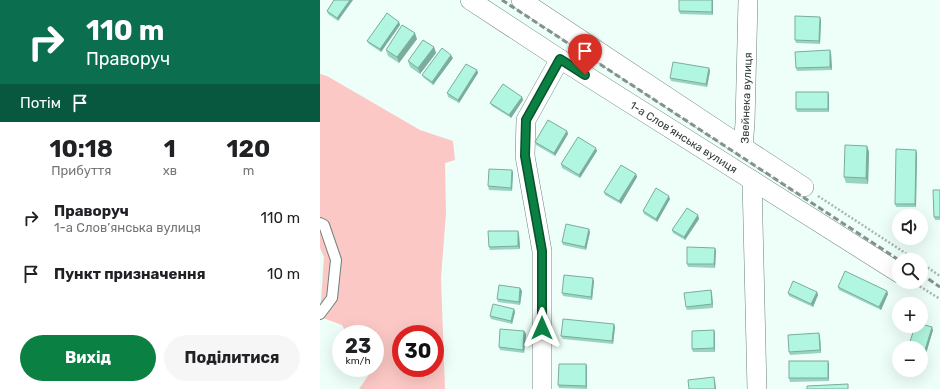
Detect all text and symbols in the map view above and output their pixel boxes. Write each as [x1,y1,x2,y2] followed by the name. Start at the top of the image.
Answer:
[86,14,164,47] text: 110 m
[20,16,72,68] icon: right
[568,34,602,75] pin
[574,40,596,62] icon: arrive
[86,48,170,70] text: Праворуч
[738,52,755,144] street label: Звейнека вулиця
[69,92,91,114] icon: arrive
[20,94,61,112] text: Потім
[627,99,740,176] street label: 1-а Слов’янська вулиця
[50,135,113,163] text: 10:18
[164,135,176,163] text: 1
[227,135,270,163] text: 120
[51,163,111,178] text: Прибуття
[163,163,177,178] text: хв
[243,163,254,178] text: m
[54,202,129,220] text: Праворуч
[20,207,42,229] icon: right
[261,209,300,227] text: 110 m
[892,209,928,377] map controls
[892,209,928,245] button: sound
[54,220,201,235] text: 1-а Слов’янська вулиця
[892,253,928,289] button: search
[20,263,42,285] icon: arrive
[54,265,206,283] text: Пункт призначення
[267,265,300,283] text: 10 m
[892,297,928,333] button: +
[521,307,563,349] position arrow
[392,325,444,377] speed limit sign: 30
[345,334,371,358] text: 23
[20,335,156,381] button: Вихід
[164,335,300,381] button: Поділитися
[892,341,928,377] button: −
[346,355,370,367] text: km/h

